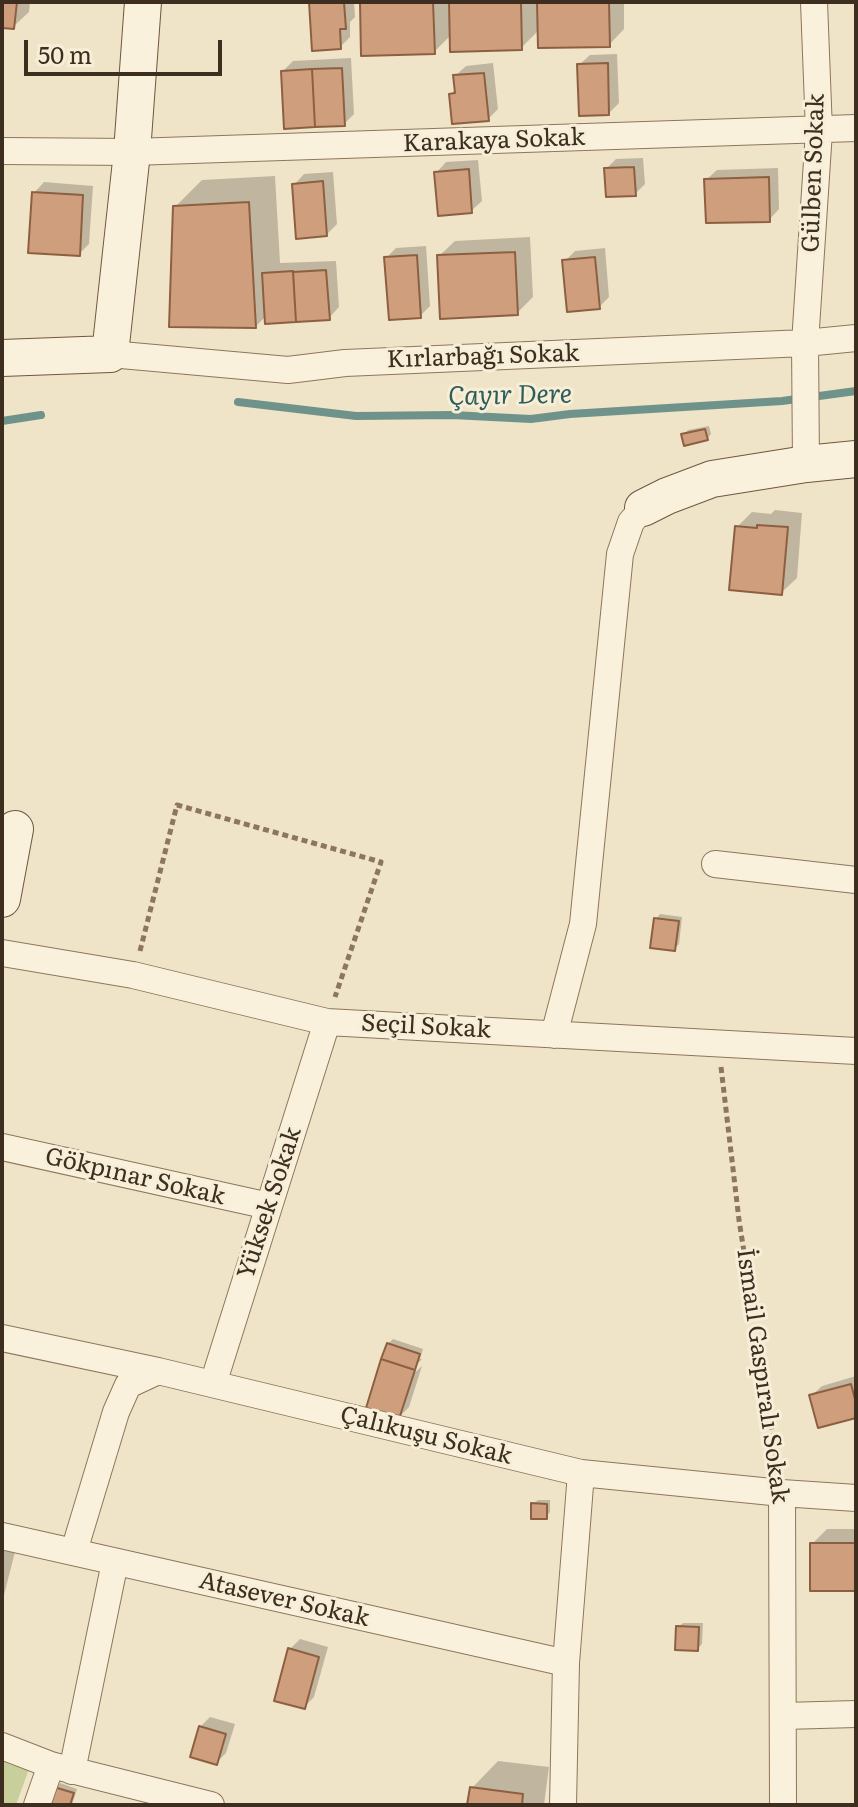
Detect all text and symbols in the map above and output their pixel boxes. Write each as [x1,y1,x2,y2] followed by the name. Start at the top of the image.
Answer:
[28,24,226,74] scale bar
[38,36,92,71] text: 50 m
[797,93,831,253] street label: Gülben Sokak
[402,123,586,159] street label: Karakaya Sokak
[386,339,580,375] street label: Kırlarbağı Sokak
[448,379,572,413] water label: Çayır Dere
[360,1009,492,1045] street label: Seçil Sokak
[232,1124,308,1282] street label: Yüksek Sokak
[42,1142,228,1212] street label: Gökpınar Sokak
[730,1247,794,1505] street label: İsmail Gaspıralı Sokak
[337,1401,515,1471] street label: Çalıkuşu Sokak
[196,1566,372,1634] street label: Atasever Sokak

